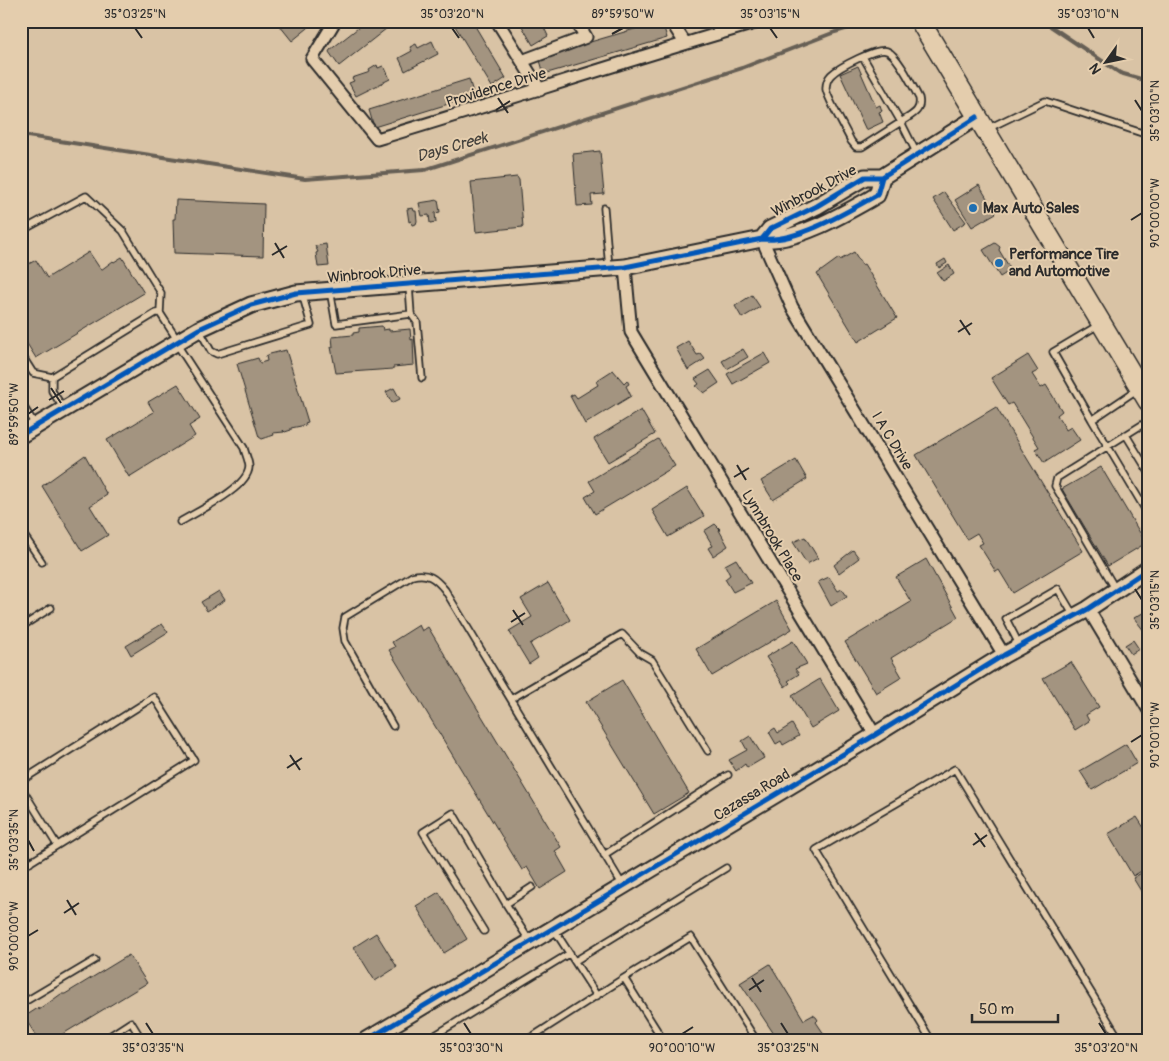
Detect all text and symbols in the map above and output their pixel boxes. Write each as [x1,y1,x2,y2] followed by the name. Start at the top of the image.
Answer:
[104,7,166,22] text: 35°03'25"N
[420,7,484,22] text: 35°03'20"N
[592,7,654,22] text: 89°59'50"W
[740,7,800,22] text: 35°03'15"N
[1057,7,1119,22] text: 35°03'10"N
[1082,38,1132,88] north arrow
[1086,60,1105,77] text: N
[444,64,549,112] street label: Providence Drive
[1148,80,1163,142] text: 35°03'10"N
[414,127,491,167] water label: Days Creek
[768,160,860,221] street label: Winbrook Drive
[1148,178,1163,248] text: 90°00'00"W
[983,199,1079,218] place label: Max Auto Sales
[967,202,979,214] marker: Max Auto Sales
[1009,245,1119,281] place label: Performance Tire and Automotive
[993,257,1005,269] marker: Performance Tire and Automotive
[326,260,422,288] street label: Winbrook Drive
[7,383,22,445] text: 89°59'50"W
[867,408,917,474] street label: I A C Drive
[737,487,807,586] street label: Lynnbrook Place
[1148,570,1163,630] text: 35°03'15"N
[1148,702,1163,768] text: 90°00'10"W
[710,765,794,825] street label: Cazassa Road
[7,809,22,871] text: 35°03'35"N
[7,901,22,971] text: 90°00'00"W
[972,991,1058,1023] scale bar
[979,1000,1014,1019] text: 50 m
[122,1041,184,1056] text: 35°03'35"N
[439,1041,503,1056] text: 35°03'30"N
[649,1041,715,1056] text: 90°00'10"W
[757,1041,819,1056] text: 35°03'25"N
[1074,1041,1138,1056] text: 35°03'20"N

